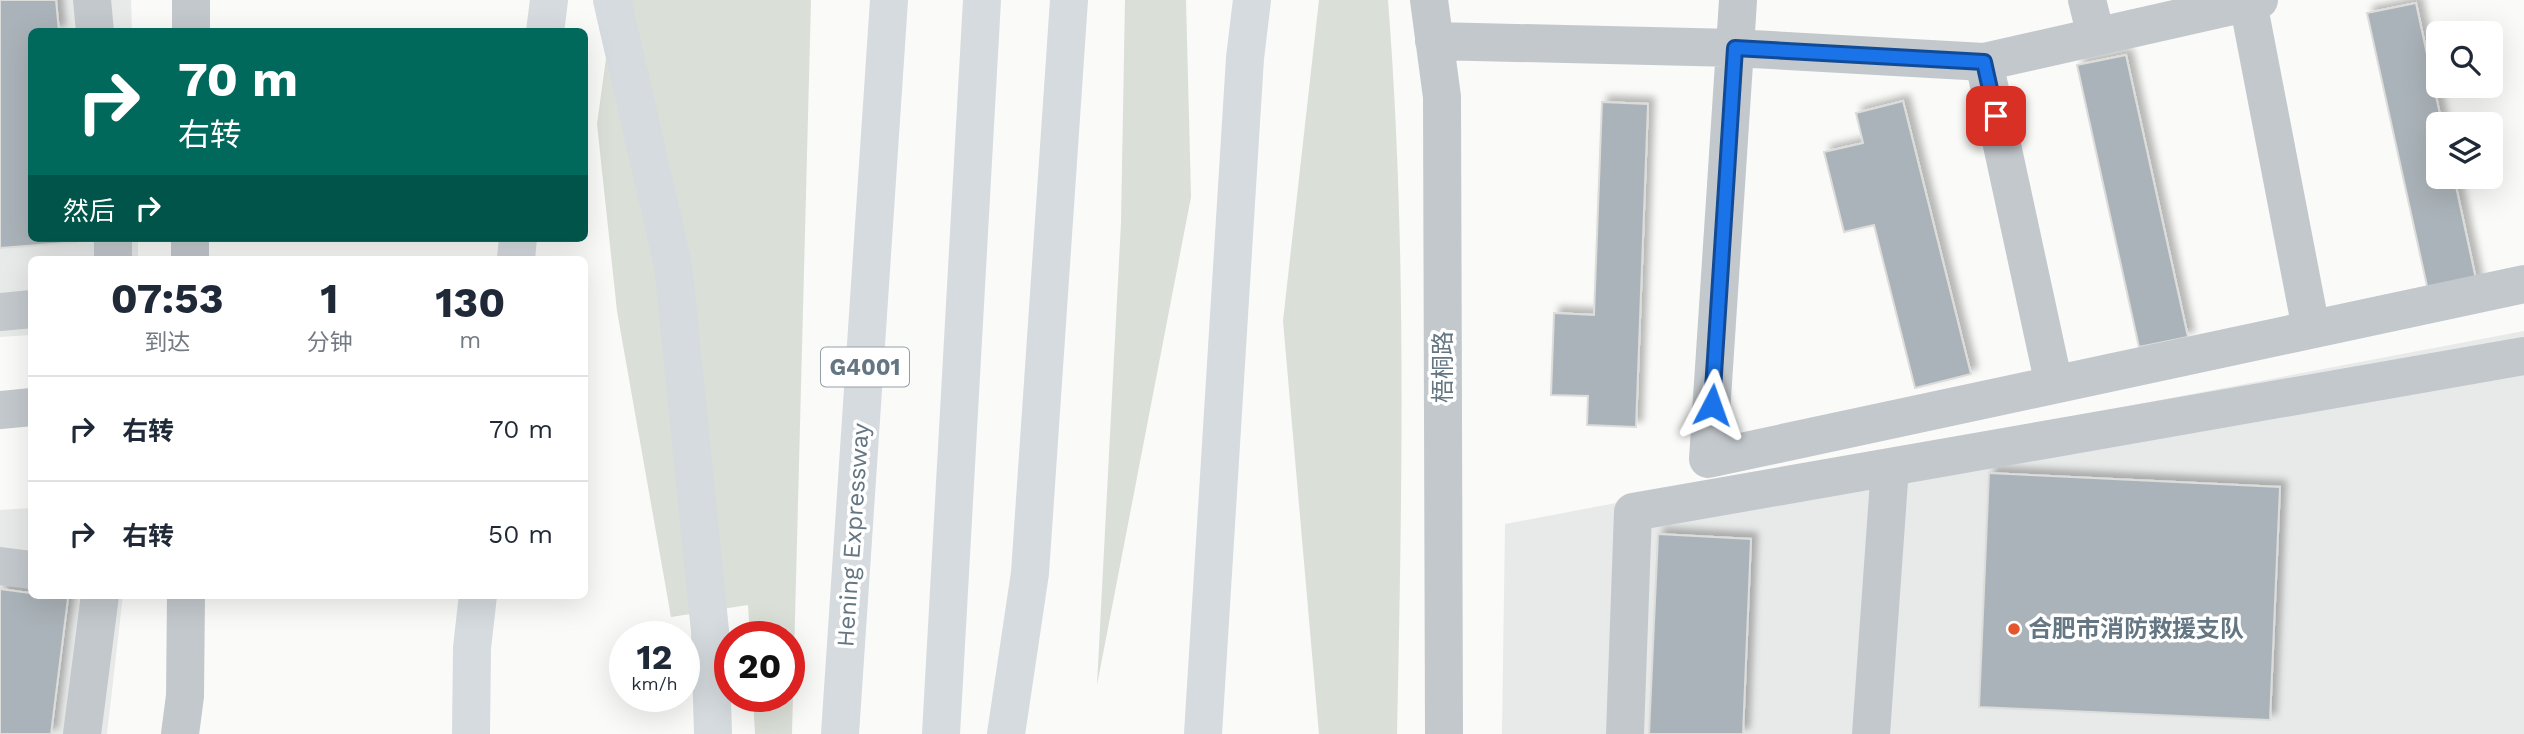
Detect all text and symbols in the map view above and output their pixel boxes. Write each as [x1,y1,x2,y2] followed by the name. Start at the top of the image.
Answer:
[2426,21,2503,189] map controls
[2426,21,2503,98] button: search
[178,50,298,108] text: 70 m
[63,56,154,147] icon: right
[1966,86,2026,146] pin
[1977,97,2015,135] icon: arrive
[2426,112,2503,189] button: layers
[178,116,242,154] text: 右转
[129,189,167,227] icon: right
[63,196,115,226] text: 然后
[111,274,224,323] text: 07:53
[320,274,338,323] text: 1
[435,278,505,327] text: 130
[459,327,481,354] text: m
[144,329,190,356] text: 到达
[306,329,352,356] text: 分钟
[1429,331,1457,403] street label: 梧桐路
[821,348,909,386] road number: G4001
[1675,368,1749,442] position arrow
[63,410,101,448] icon: right
[489,414,553,444] text: 70 m
[122,416,174,446] text: 右转
[831,422,875,648] street label: Hening Expressway
[63,515,101,553] icon: right
[488,519,553,549] text: 50 m
[122,521,174,551] text: 右转
[2028,615,2244,643] place label: 合肥市消防救援支队
[714,621,805,712] speed limit sign: 20
[2006,621,2022,637] marker: 合肥市消防救援支队
[637,636,672,678] text: 12
[631,673,678,694] text: km/h

